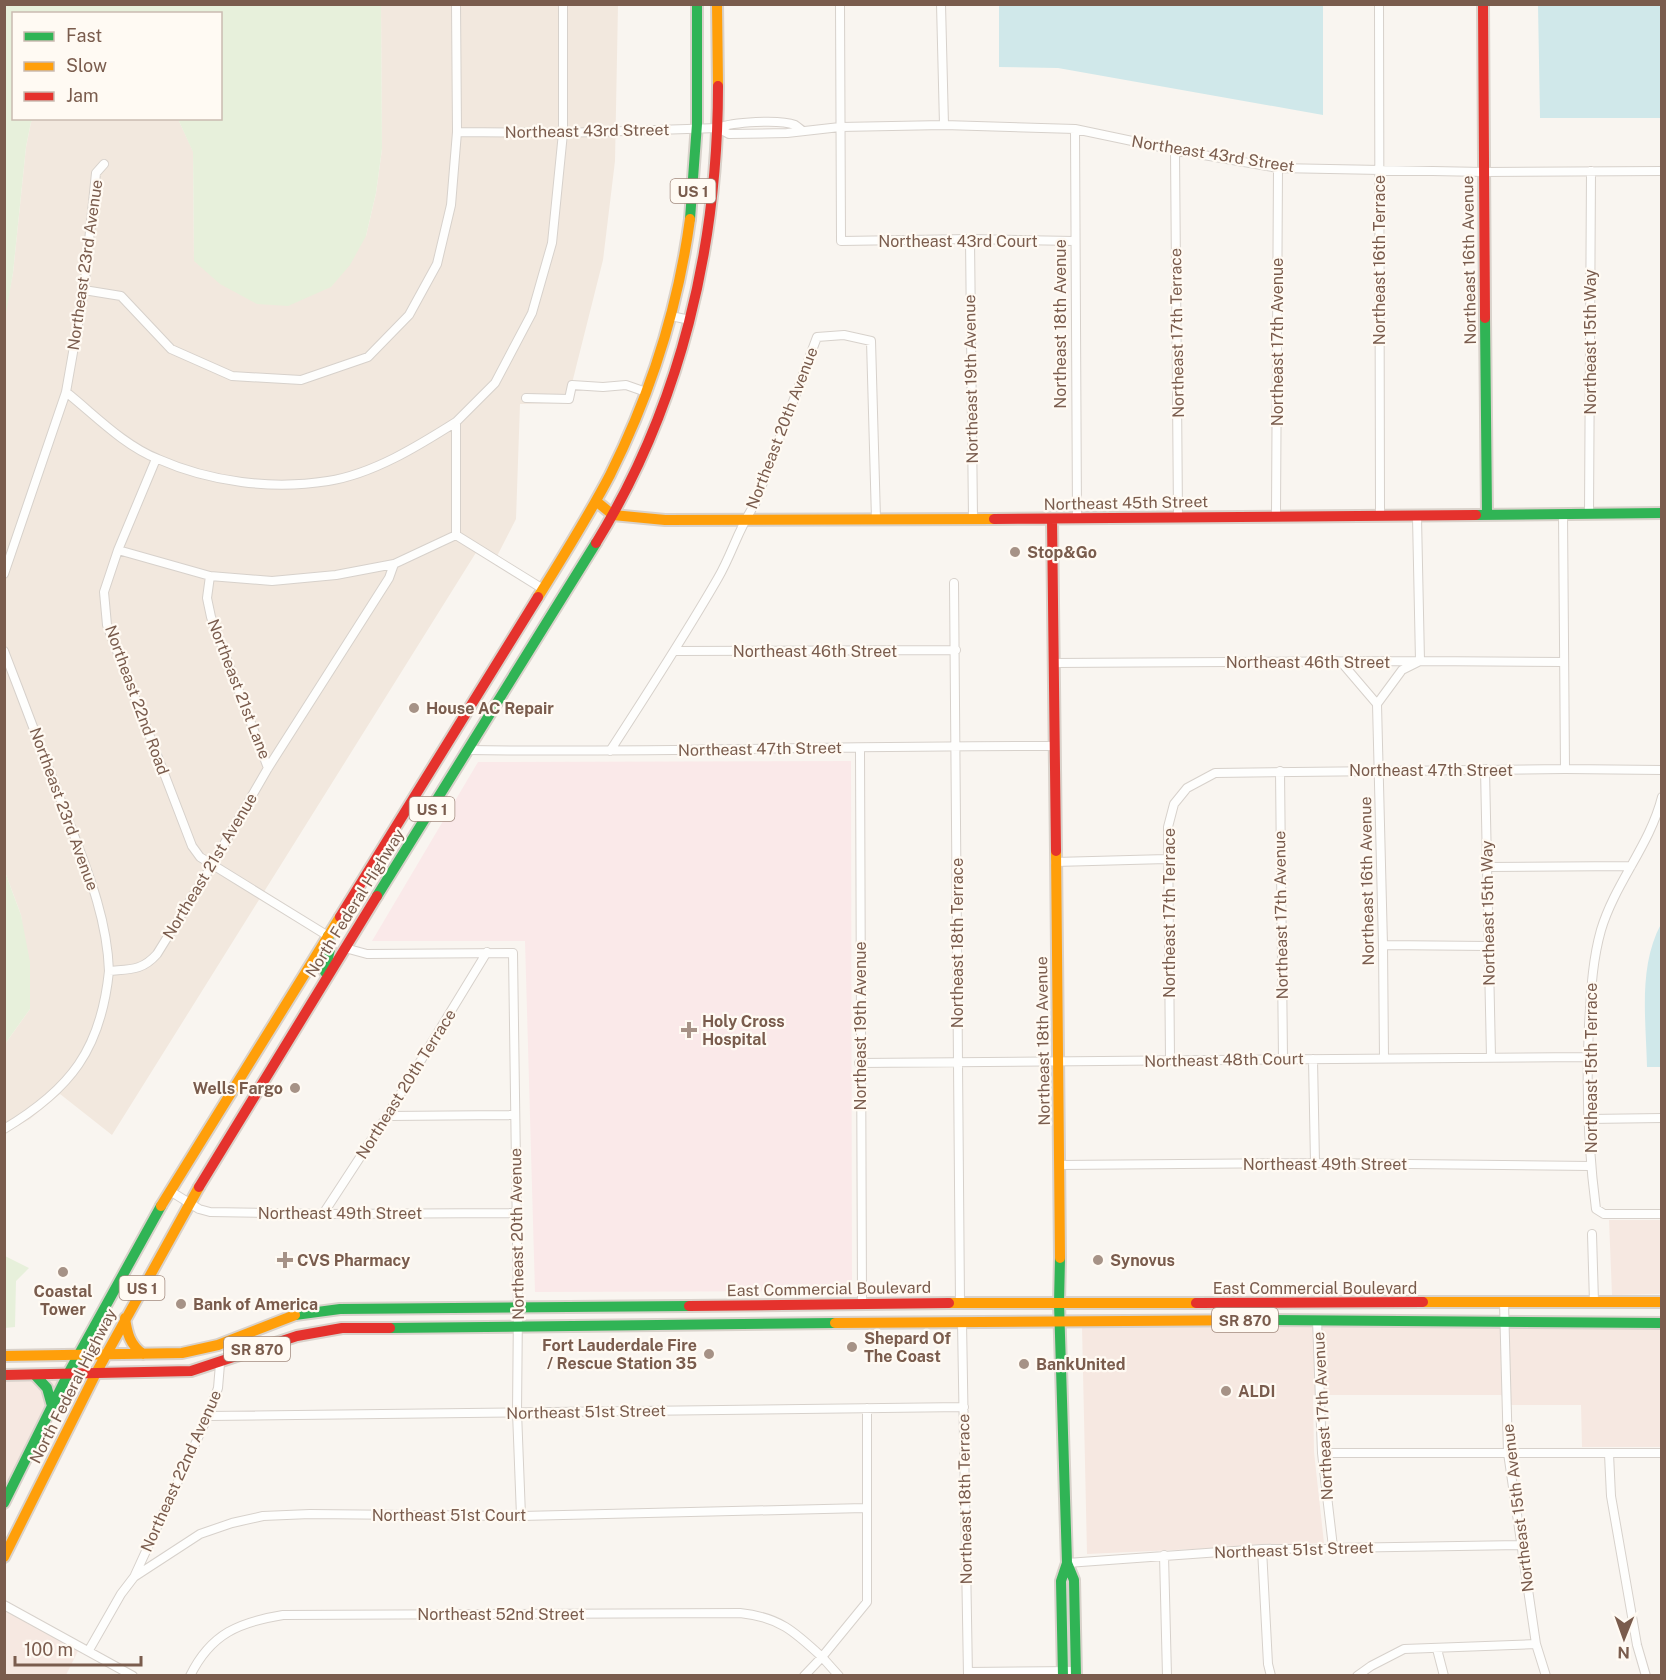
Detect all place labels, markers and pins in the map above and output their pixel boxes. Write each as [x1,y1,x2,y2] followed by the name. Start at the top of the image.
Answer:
[1027,543,1097,562] place label: Stop&Go
[1008,545,1022,559] marker: Stop&Go
[426,699,554,718] place label: House AC Repair
[407,701,421,715] marker: House AC Repair
[702,1012,785,1049] place label: Holy Cross Hospital
[680,1021,698,1039] marker: Holy Cross Hospital
[193,1079,283,1098] place label: Wells Fargo
[288,1081,302,1095] marker: Wells Fargo
[297,1251,410,1270] place label: CVS Pharmacy
[1110,1251,1175,1270] place label: Synovus
[278,1253,292,1267] marker: CVS Pharmacy
[1091,1253,1105,1267] marker: Synovus
[56,1265,70,1279] marker: Coastal Tower
[33,1282,93,1319] place label: Coastal Tower
[193,1295,318,1314] place label: Bank of America
[174,1297,188,1311] marker: Bank of America
[864,1329,952,1366] place label: Shepard Of The Coast
[542,1336,697,1373] place label: Fort Lauderdale Fire / Rescue Station 35
[845,1340,859,1354] marker: Shepard Of The Coast
[702,1347,716,1361] marker: Fort Lauderdale Fire / Rescue Station 35
[1036,1355,1125,1374] place label: BankUnited
[1017,1357,1031,1371] marker: BankUnited
[1238,1382,1275,1401] place label: ALDI
[1219,1384,1233,1398] marker: ALDI

